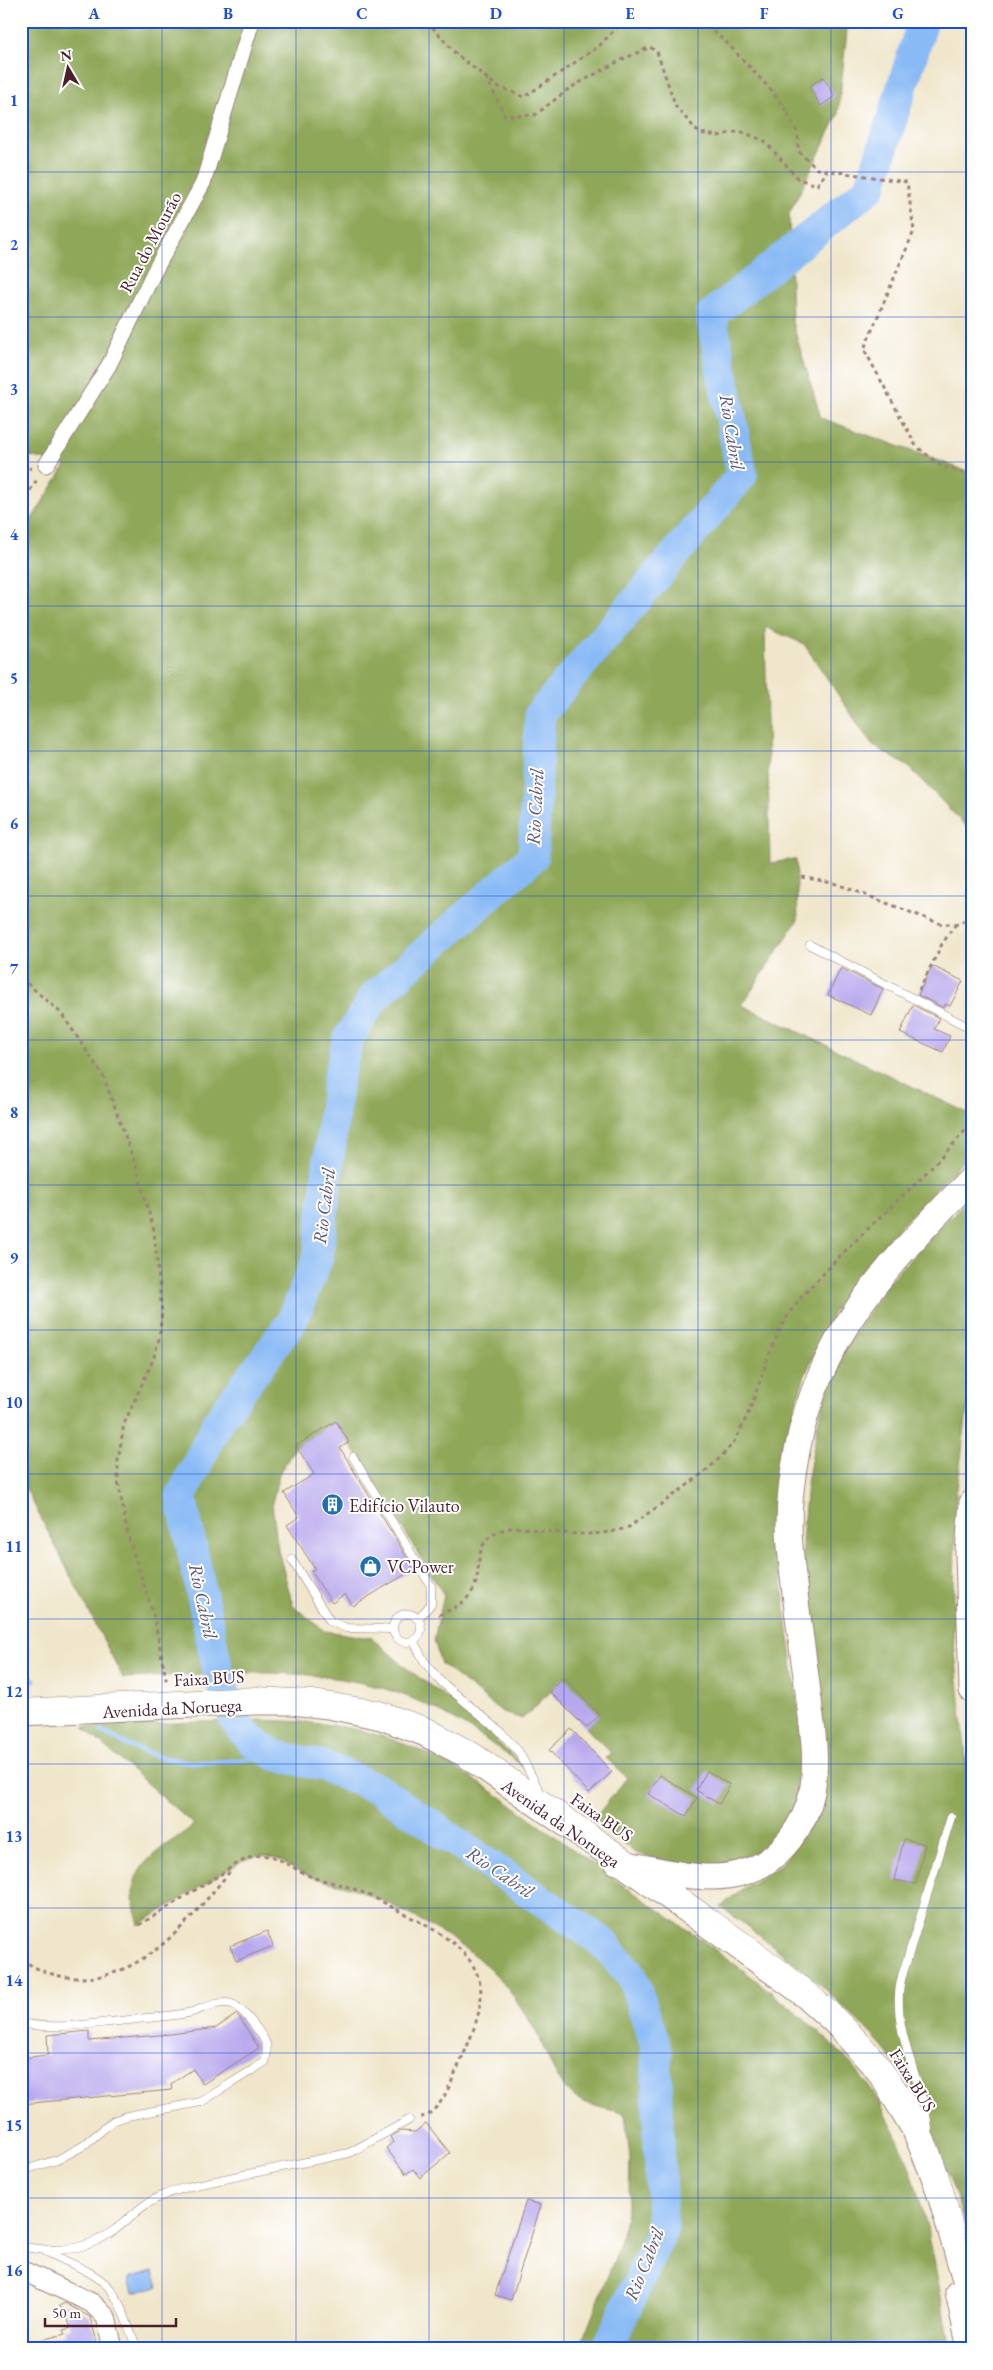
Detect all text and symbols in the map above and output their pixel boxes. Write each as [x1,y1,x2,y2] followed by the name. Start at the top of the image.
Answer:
[87,3,100,24] text: A
[223,3,233,24] text: B
[356,3,368,24] text: C
[490,3,502,24] text: D
[625,3,635,24] text: E
[760,3,769,24] text: F
[892,3,904,24] text: G
[42,42,92,92] north arrow
[59,45,74,65] text: N
[10,90,18,111] text: 1
[114,187,186,296] street label: Rua do Mourão
[10,234,19,255] text: 2
[10,379,18,400] text: 3
[714,392,750,472] water label: Rio Cabril
[10,524,19,545] text: 4
[10,668,18,689] text: 5
[521,768,550,846] water label: Rio Cabril
[10,813,19,834] text: 6
[10,958,19,979] text: 7
[10,1102,18,1123] text: 8
[307,1166,341,1245] water label: Rio Cabril
[10,1247,19,1268] text: 9
[6,1392,23,1413] text: 10
[321,1493,345,1517] building icon: Edifício Vilauto
[349,1494,460,1517] place label: Edifício Vilauto
[6,1536,22,1557] text: 11
[359,1554,383,1578] shop icon: VCPower
[387,1555,454,1578] place label: VCPower
[183,1561,223,1642] water label: Rio Cabril
[173,1665,245,1691] street label: Faixa BUS
[6,1681,23,1702] text: 12
[100,1693,243,1723] street label: Avenida da Noruega
[496,1773,626,1873] street label: Avenida da Noruega
[566,1787,638,1847] street label: Faixa BUS
[6,1826,22,1847] text: 13
[461,1840,539,1904] water label: Rio Cabril
[6,1970,23,1991] text: 14
[885,2044,941,2116] street label: Faixa BUS
[6,2115,22,2136] text: 15
[618,2223,670,2304] water label: Rio Cabril
[6,2260,23,2281] text: 16
[45,2295,176,2327] scale bar
[52,2303,81,2322] text: 50 m

